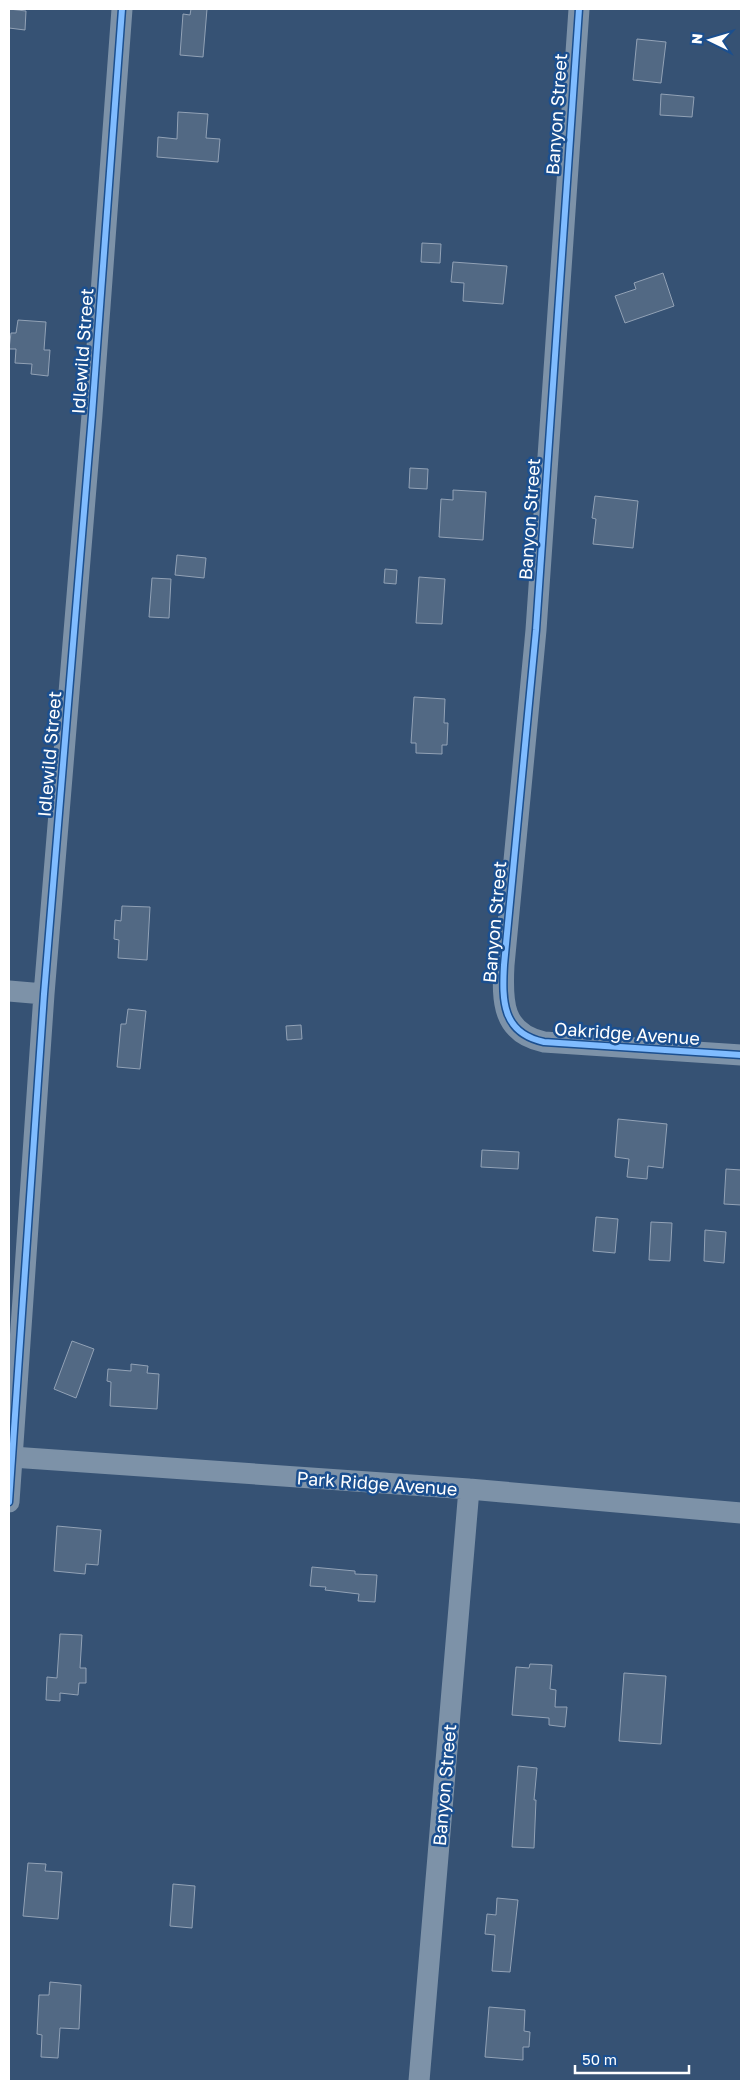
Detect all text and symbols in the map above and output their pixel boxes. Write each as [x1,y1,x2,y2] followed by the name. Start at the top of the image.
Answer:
[685,15,735,65] north arrow
[688,33,705,45] text: N
[541,52,571,176] street label: Banyon Street
[67,287,97,415] street label: Idlewild Street
[514,457,544,581] street label: Banyon Street
[33,690,65,818] street label: Idlewild Street
[478,860,510,984] street label: Banyon Street
[553,1017,701,1049] street label: Oakridge Avenue
[296,1466,458,1500] street label: Park Ridge Avenue
[428,1723,460,1847] street label: Banyon Street
[575,2042,689,2074] scale bar
[582,2050,617,2068] text: 50 m

